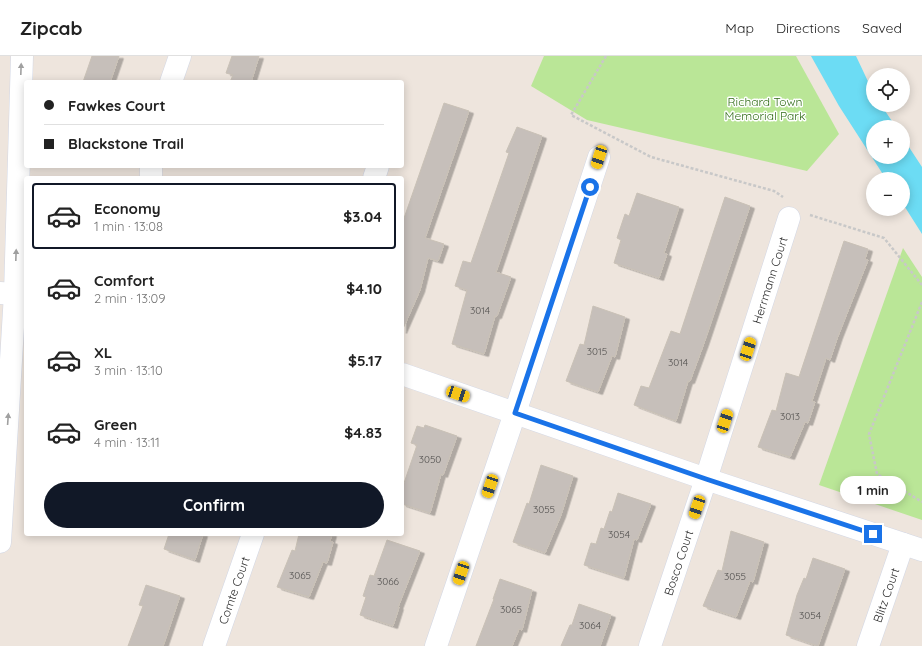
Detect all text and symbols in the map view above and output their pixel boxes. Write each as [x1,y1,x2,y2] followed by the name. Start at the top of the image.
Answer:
[20,16,82,40] text: Zipcab
[725,19,754,37] text: Map
[776,19,840,37] text: Directions
[862,19,902,37] text: Saved
[18,63,25,75] one-way arrow
[866,68,910,216] map controls
[866,68,910,112] button: locate
[725,94,805,123] park label: Richard Town Memorial Park
[68,96,166,115] text: Fawkes Court
[866,120,910,164] button: +
[68,134,184,153] text: Blackstone Trail
[590,144,608,170] car
[866,172,910,216] button: −
[581,178,599,196] route start
[46,198,82,234] icon: car
[94,199,161,218] text: Economy
[343,207,382,226] text: $3.04
[94,218,163,234] text: 1 min · 13:08
[748,234,790,325] street label: Herrmann Court
[13,249,20,261] one-way arrow
[46,270,82,306] icon: car
[94,271,155,290] text: Comfort
[346,279,382,298] text: $4.10
[94,290,166,306] text: 2 min · 13:09
[470,304,490,317] house number: 3014
[739,336,757,362] car
[46,342,82,378] icon: car
[94,343,112,362] text: XL
[587,345,607,358] house number: 3015
[348,351,382,370] text: $5.17
[668,356,688,369] house number: 3014
[94,362,163,378] text: 3 min · 13:10
[445,384,471,404] car
[716,408,734,434] car
[780,410,800,423] house number: 3013
[4,413,11,425] one-way arrow
[46,414,82,450] icon: car
[94,415,137,434] text: Green
[344,423,382,442] text: $4.83
[94,434,160,450] text: 4 min · 13:11
[419,453,441,466] house number: 3050
[480,473,500,499] car
[840,476,906,504] callout: 1 min
[44,482,384,528] button: Confirm
[857,482,889,498] text: 1 min
[687,494,707,520] car
[533,503,555,516] house number: 3055
[864,525,882,543] route end
[608,528,630,541] house number: 3054
[660,528,696,597] street label: Bosco Court
[215,554,252,626] street label: Comte Court
[451,560,471,586] car
[869,566,902,624] street label: Blitz Court
[289,569,311,582] house number: 3065
[724,570,746,583] house number: 3055
[377,575,400,588] house number: 3066
[500,603,522,616] house number: 3065
[799,609,821,622] house number: 3054
[579,619,601,632] house number: 3064

